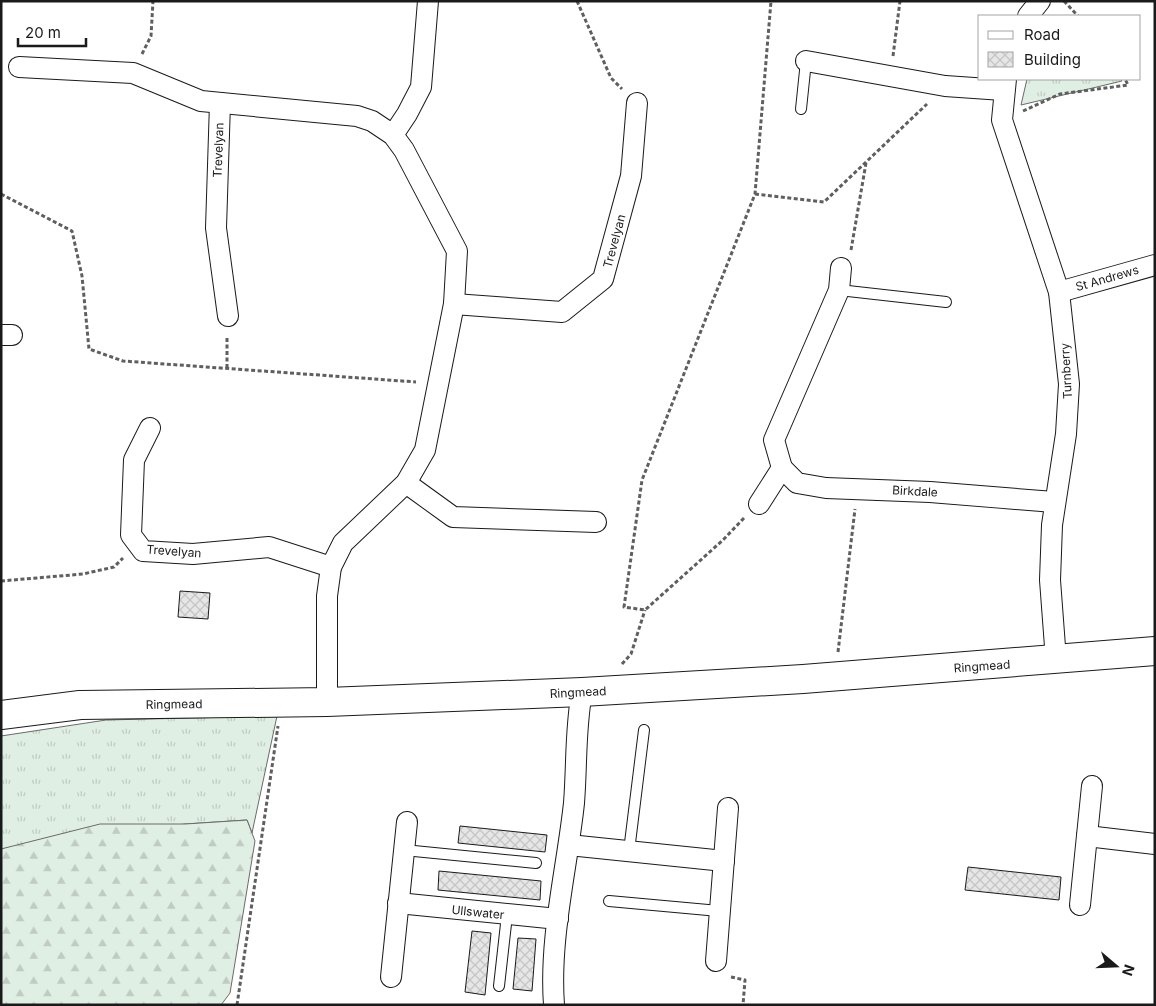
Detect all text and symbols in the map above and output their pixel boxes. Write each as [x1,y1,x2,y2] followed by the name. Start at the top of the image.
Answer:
[18,15,85,47] scale bar
[978,15,1141,80] legend
[25,23,61,42] text: 20 m
[1024,25,1060,44] text: Road
[1024,50,1081,69] text: Building
[210,122,226,178] street label: Trevelyan
[600,212,628,270] street label: Trevelyan
[1074,262,1140,294] street label: St Andrews
[1057,342,1075,399] street label: Turnberry
[892,482,938,500] street label: Birkdale
[146,542,202,560] street label: Trevelyan
[953,657,1011,675] street label: Ringmead
[549,683,607,701] street label: Ringmead
[145,696,203,712] street label: Ringmead
[451,902,506,922] street label: Ullswater
[1091,941,1141,991] north arrow
[1119,963,1139,978] text: N

